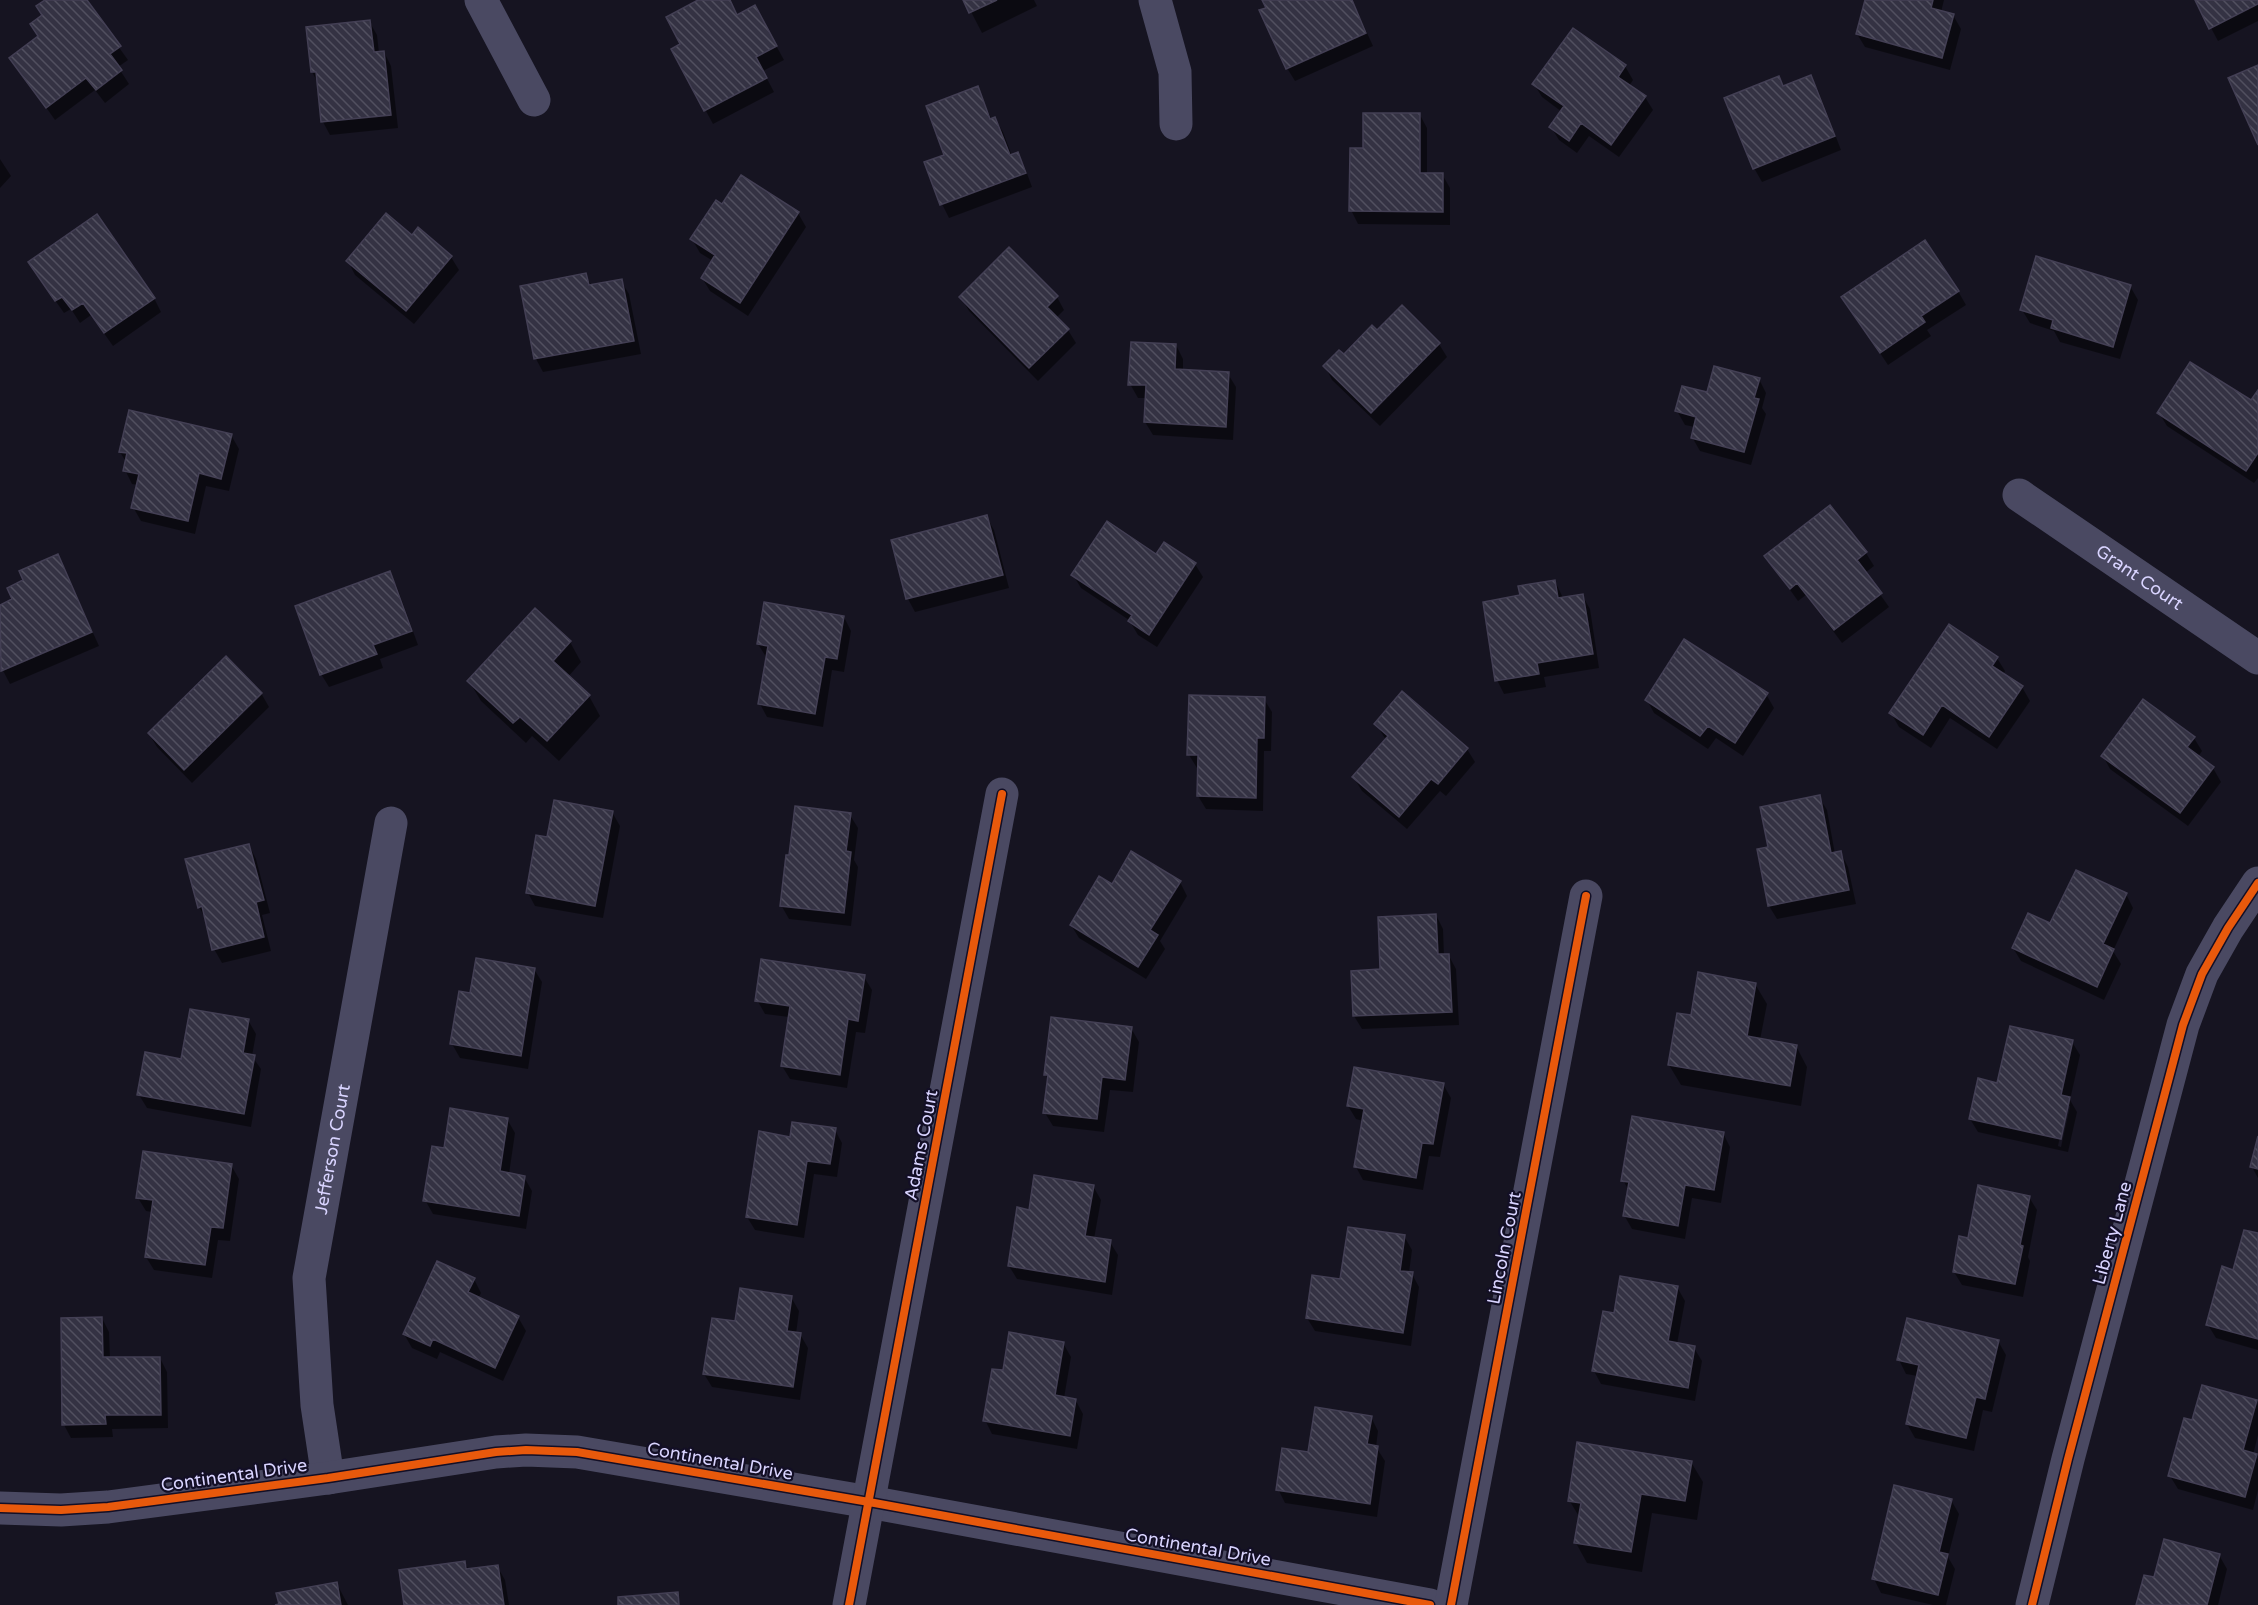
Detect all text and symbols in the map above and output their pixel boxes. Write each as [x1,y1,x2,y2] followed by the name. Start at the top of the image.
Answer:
[2092,540,2188,615] street label: Grant Court
[310,1082,355,1216] street label: Jefferson Court
[899,1088,943,1202] street label: Adams Court
[2088,1179,2136,1287] street label: Liberty Lane
[1482,1190,1526,1306] street label: Lincoln Court
[645,1437,795,1485] street label: Continental Drive
[159,1454,309,1496] street label: Continental Drive
[1123,1523,1273,1571] street label: Continental Drive

